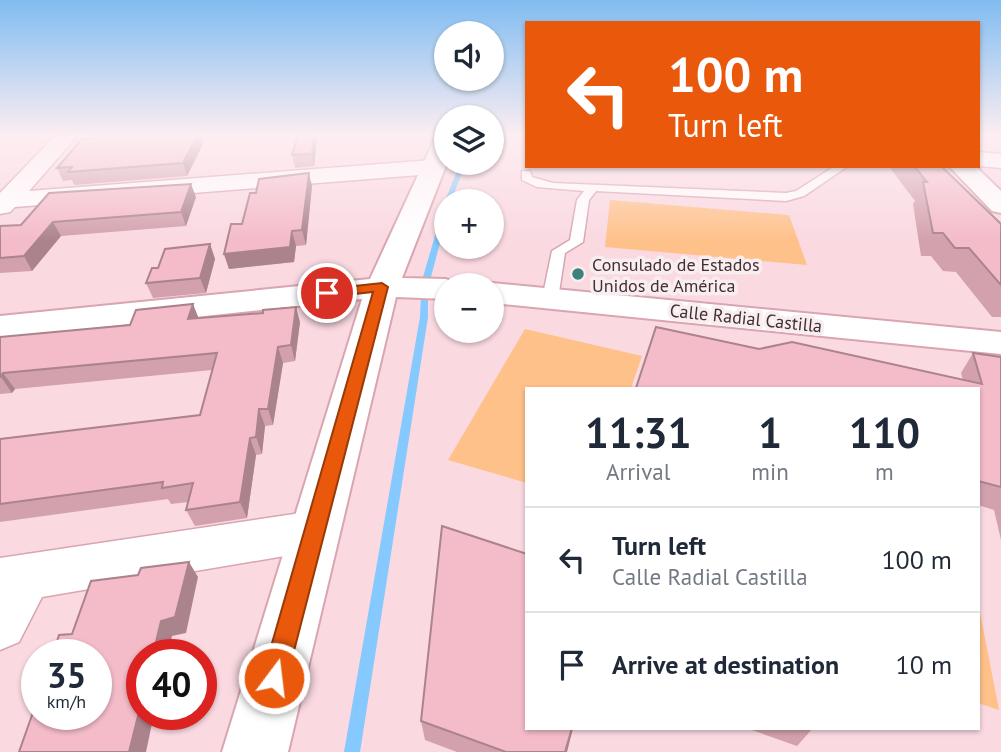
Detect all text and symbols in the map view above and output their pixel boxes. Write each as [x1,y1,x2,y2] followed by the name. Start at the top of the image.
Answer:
[434,21,504,343] map controls
[434,21,504,91] button: sound
[668,42,803,106] text: 100 m
[553,49,644,140] icon: left
[668,104,783,146] text: Turn left
[434,105,504,175] button: layers
[434,189,504,259] button: +
[592,253,760,297] place label: Consulado de Estados Unidos de América
[297,263,357,323] pin
[570,266,586,282] marker: Consulado de Estados Unidos de América
[434,273,504,343] button: −
[308,274,346,312] icon: arrive
[669,299,823,337] street label: Calle Radial Castilla
[585,405,691,460] text: 11:31
[758,405,782,460] text: 1
[849,405,920,460] text: 110
[606,457,670,486] text: Arrival
[751,457,789,486] text: min
[875,457,894,486] text: m
[612,529,706,562] text: Turn left
[553,541,591,579] icon: left
[881,543,952,576] text: 100 m
[612,562,808,591] text: Calle Radial Castilla
[126,639,217,730] speed limit sign: 40
[237,641,311,715] position arrow
[553,646,591,684] icon: arrive
[612,648,839,681] text: Arrive at destination
[896,648,952,681] text: 10 m
[47,652,86,698] text: 35
[47,690,86,713] text: km/h

